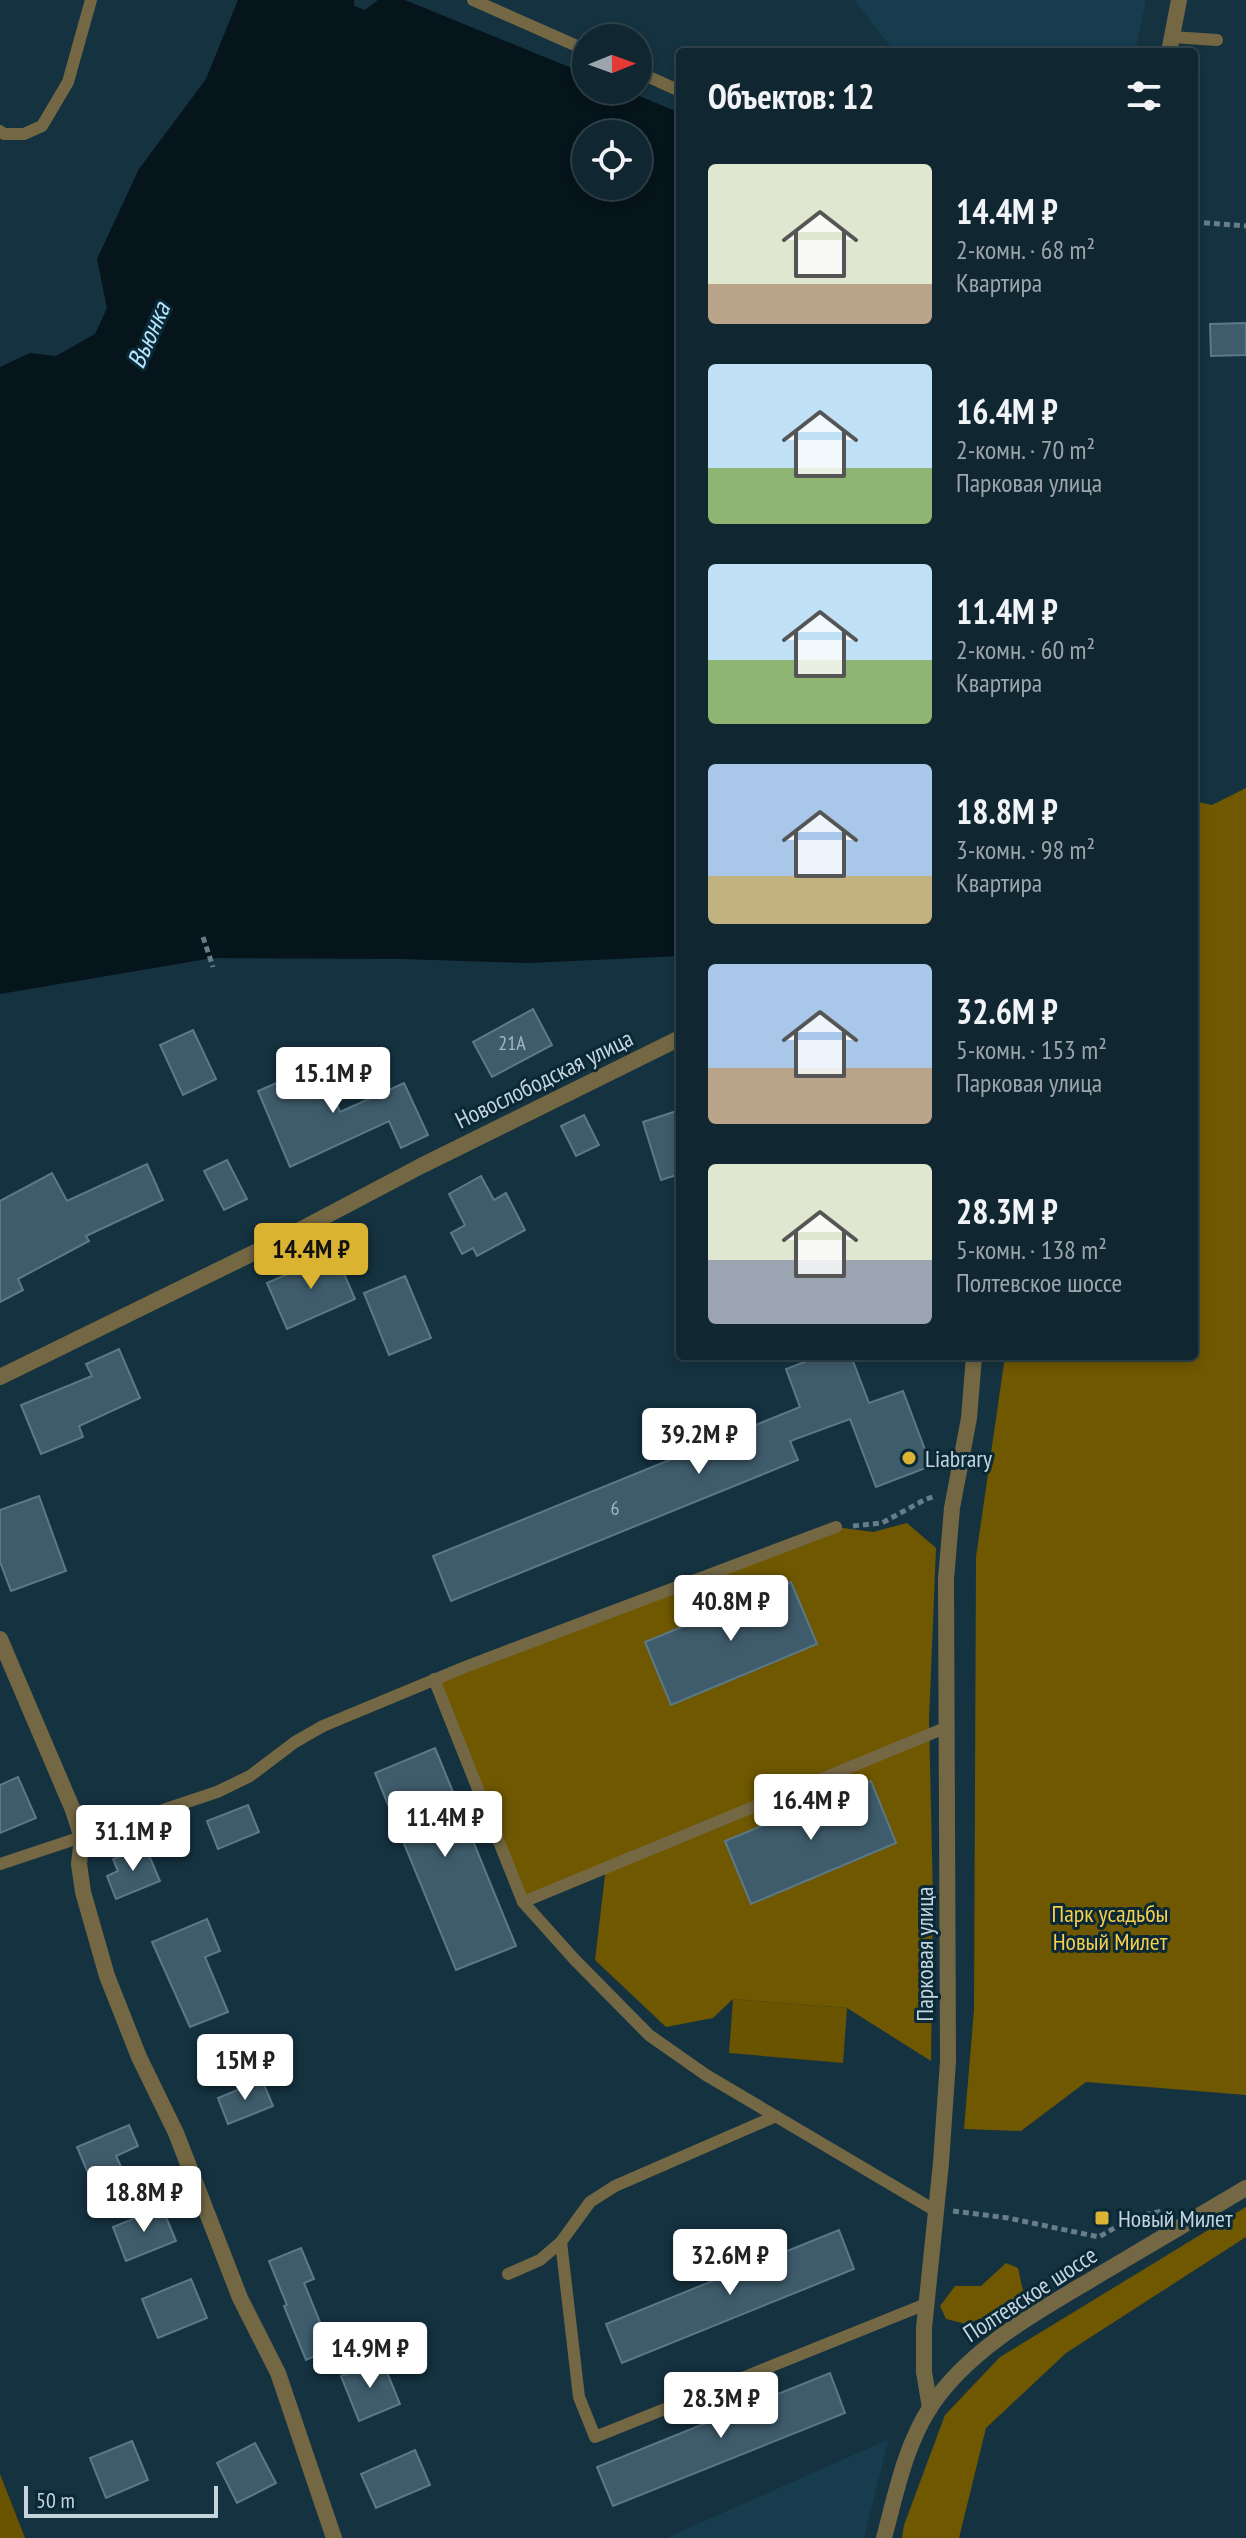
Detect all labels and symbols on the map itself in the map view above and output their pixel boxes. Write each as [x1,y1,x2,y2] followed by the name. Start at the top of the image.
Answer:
[572,24,652,104] north arrow
[119,295,178,373] water label: Вьюнка
[450,1023,638,1135] street label: Новослободская улица
[498,1030,526,1056] house number: 21А
[259,1047,407,1115] pin: 15.1M ₽
[237,1223,385,1291] pin: 14.4M ₽
[625,1408,773,1476] pin: 39.2M ₽
[925,1443,992,1474] place label: Liabrary
[900,1449,918,1467] marker: Liabrary
[611,1495,620,1521] house number: 6
[657,1575,805,1643] pin: 40.8M ₽
[737,1774,885,1842] pin: 16.4M ₽
[371,1791,519,1859] pin: 11.4M ₽
[59,1805,207,1873] pin: 31.1M ₽
[909,1887,940,2021] street label: Парковая улица
[1052,1898,1168,1957] park label: Парк усадьбы Новый Милет
[189,2034,301,2102] pin: 15M ₽
[70,2166,218,2234] pin: 18.8M ₽
[1118,2203,1233,2234] place label: Новый Милет
[1093,2209,1111,2227] marker: Новый Милет
[656,2229,804,2297] pin: 32.6M ₽
[957,2239,1103,2349] street label: Полтевское шоссе
[296,2322,444,2390] pin: 14.9M ₽
[647,2372,795,2440] pin: 28.3M ₽
[24,2482,218,2518] scale bar

